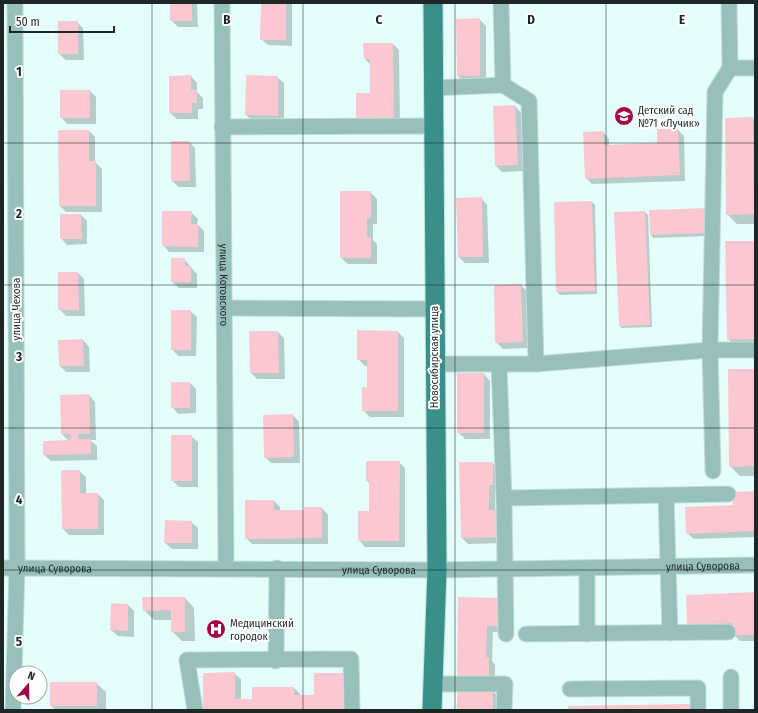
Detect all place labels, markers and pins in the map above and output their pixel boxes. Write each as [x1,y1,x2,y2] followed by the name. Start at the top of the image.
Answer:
[637,104,700,130] place label: Детский сад №71 «Лучик»
[613,105,635,127] school or university icon: Детский сад №71 «Лучик»
[230,617,294,643] place label: Медицинский городок
[205,618,227,640] hospital icon: Медицинский городок

